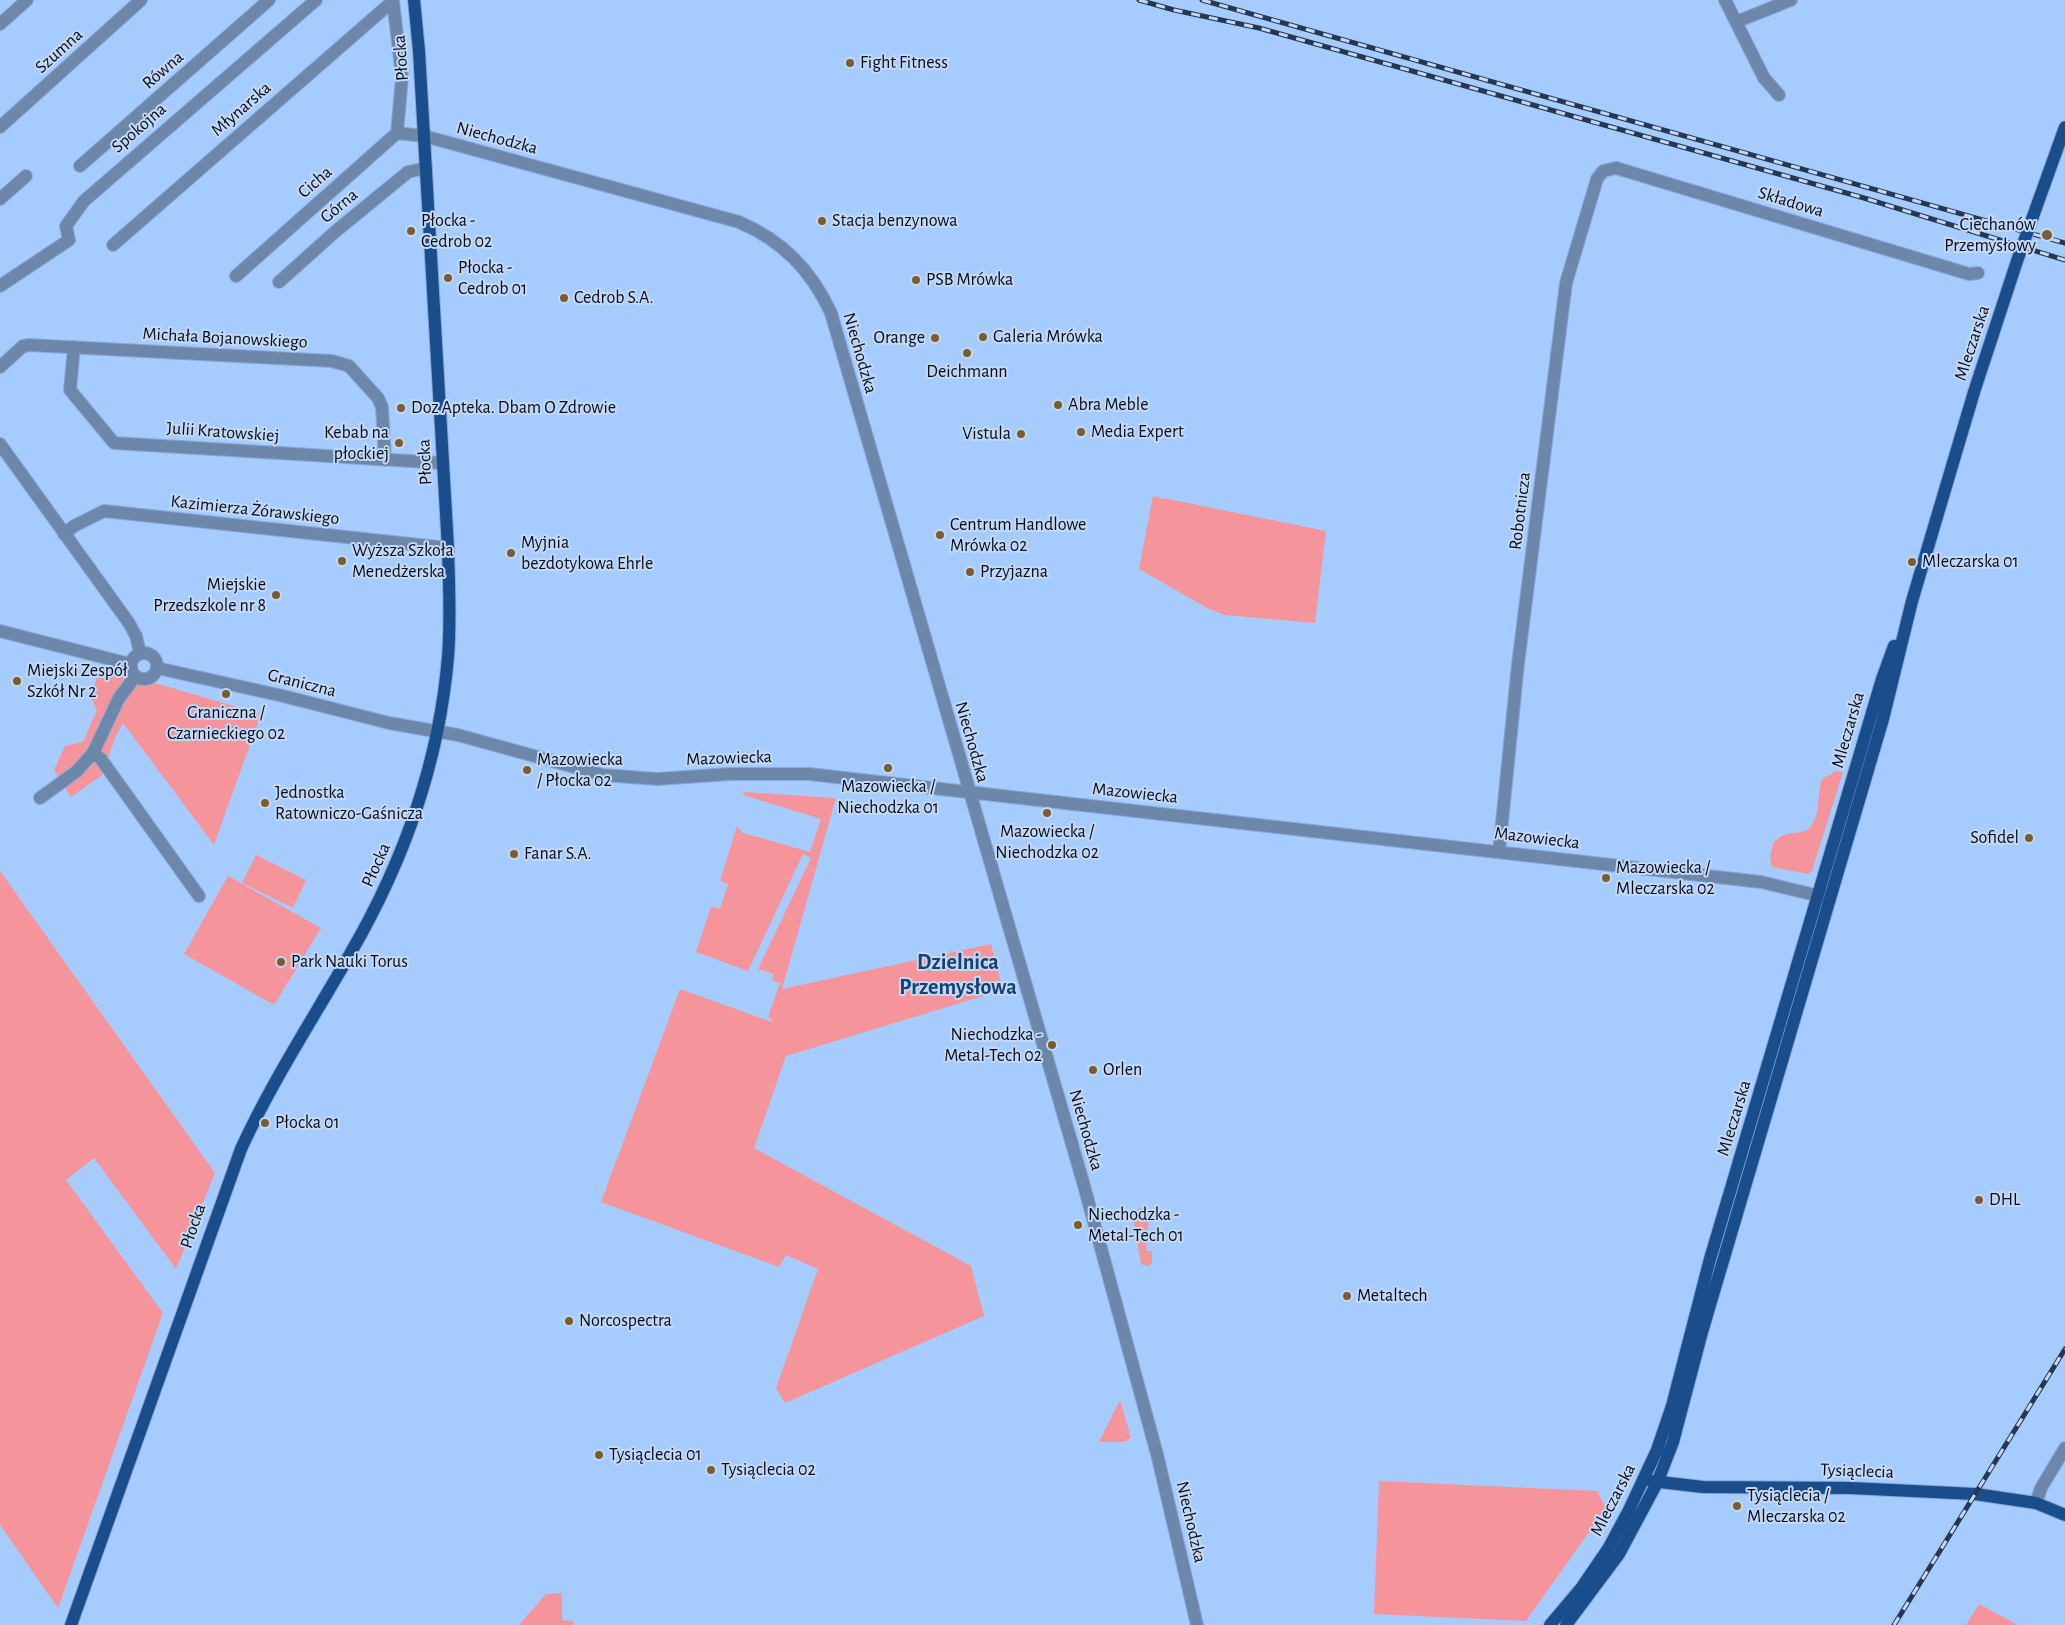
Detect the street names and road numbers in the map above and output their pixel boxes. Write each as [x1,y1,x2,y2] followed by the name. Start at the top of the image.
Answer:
[31,24,87,78] street label: Szumna
[389,34,413,82] street label: Płocka
[138,46,188,94] street label: Równa
[207,77,275,141] street label: Młynarska
[107,98,171,158] street label: Spokojna
[454,117,540,159] street label: Niechodzka
[293,161,337,203] street label: Cicha
[1756,182,1826,222] street label: Składowa
[316,184,362,228] street label: Górna
[1950,303,1994,383] street label: Mleczarska
[838,310,882,396] street label: Niechodzka
[142,323,308,353] street label: Michała Bojanowskiego
[166,417,280,447] street label: Julii Kratowskiej
[413,438,437,486] street label: Płocka
[1505,471,1535,551] street label: Robotnicza
[169,490,341,530] street label: Kazimierza Żórawskiego
[266,664,338,702] street label: Graniczna
[1827,690,1869,770] street label: Mleczarska
[950,699,994,785] street label: Niechodzka
[686,746,772,770] street label: Mazowiecka
[1091,778,1179,808] street label: Mazowiecka
[1493,822,1581,854] street label: Mazowiecka
[357,840,395,890] street label: Płocka
[1712,1078,1756,1158] street label: Mleczarska
[1064,1087,1108,1173] street label: Niechodzka
[175,1201,211,1251] street label: Płocka
[1820,1459,1894,1483] street label: Tysiąclecia
[1586,1460,1640,1540] street label: Mleczarska
[1171,1479,1211,1565] street label: Niechodzka

